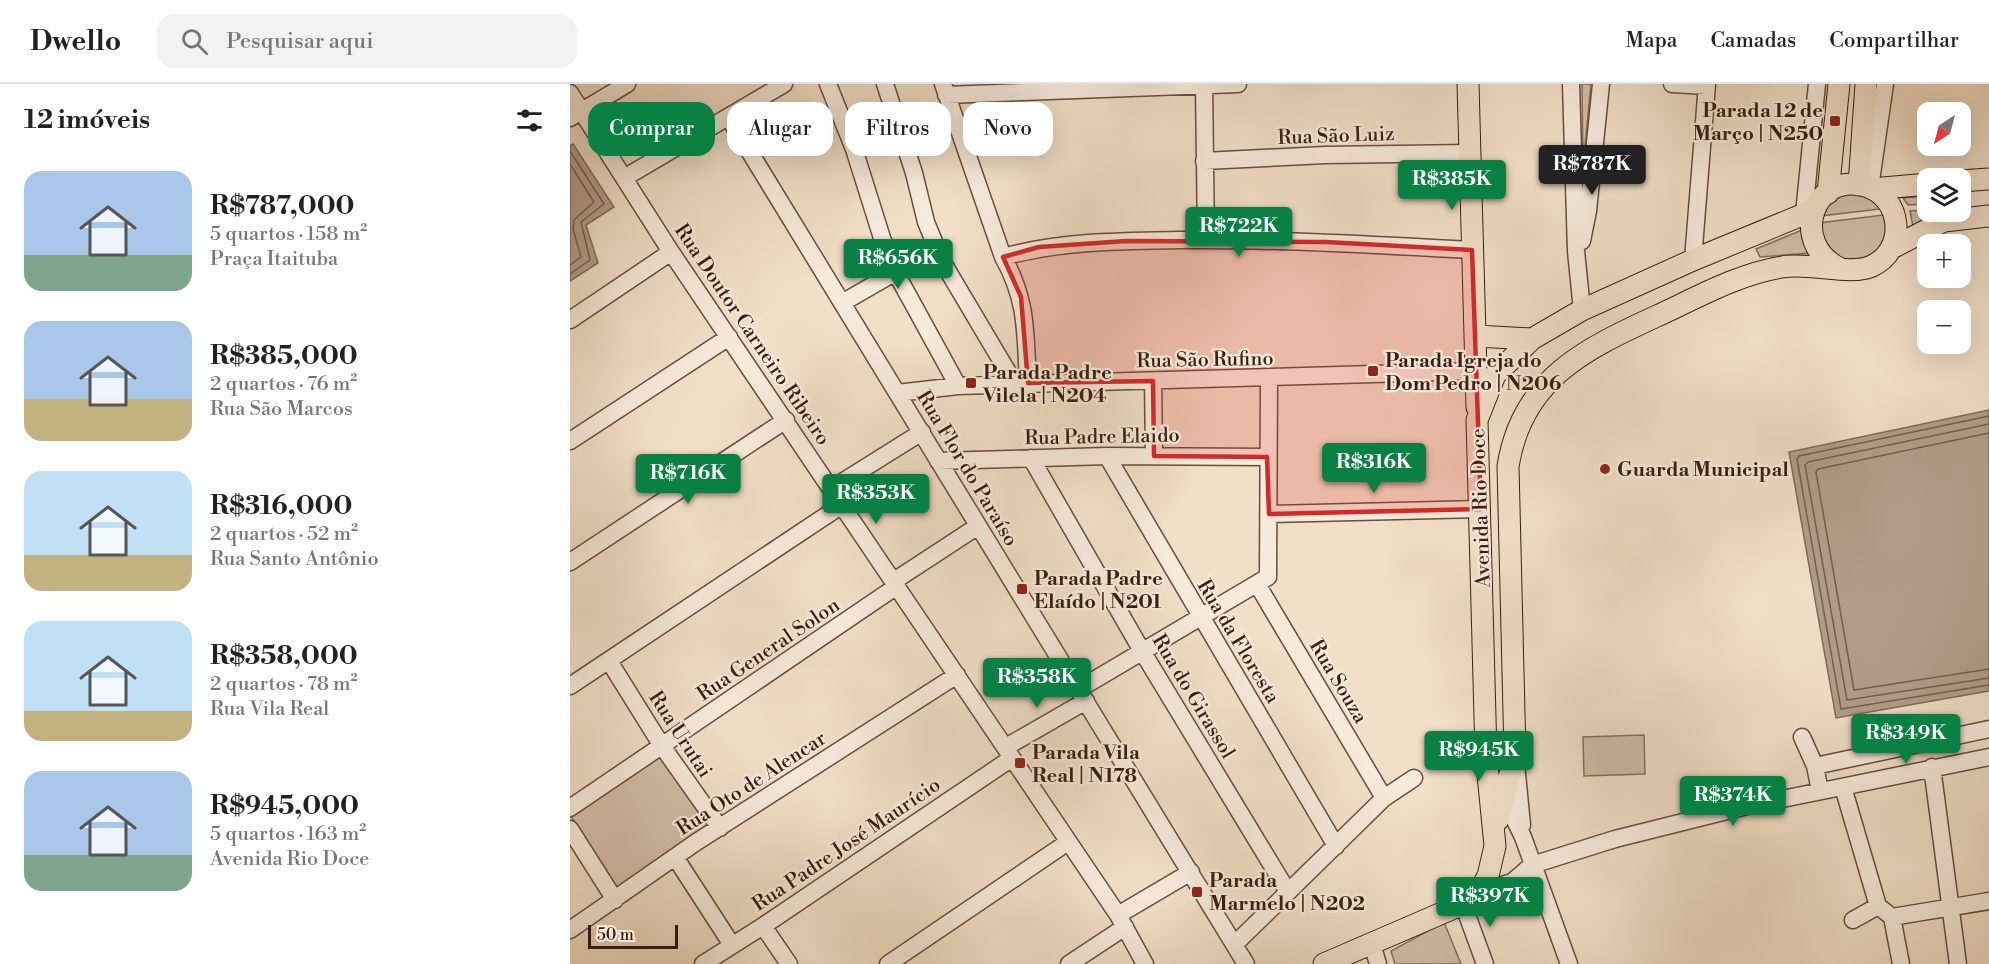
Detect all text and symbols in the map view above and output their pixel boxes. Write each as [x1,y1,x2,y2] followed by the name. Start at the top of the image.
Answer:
[157,14,577,68] search box
[30,24,121,59] text: Dwello
[178,25,211,58] icon: search
[226,28,373,55] text: Pesquisar aqui
[1625,28,1677,54] text: Mapa
[1710,28,1796,54] text: Camadas
[1829,28,1959,54] text: Compartilhar
[1693,99,1823,147] place label: Parada 12 de Março | N250
[588,102,715,156] chip: Comprar
[727,102,833,156] chip: Alugar
[845,102,951,156] chip: Filtros
[963,102,1053,156] chip: Novo
[1917,102,1971,156] north arrow
[1917,102,1971,354] map controls
[24,104,150,136] text: 12 imóveis
[513,104,546,137] icon: filters
[1828,114,1842,128] marker: Parada 12 de Março | N250
[1277,122,1395,151] street label: Rua São Luiz
[1543,145,1641,196] pin: R$787K
[1553,152,1631,177] text: R$787K
[1403,160,1501,211] pin: R$385K
[1412,167,1492,192] text: R$385K
[1917,168,1971,222] button: layers
[210,190,354,222] text: R$787,000
[72,195,144,267] icon: home
[1190,207,1288,258] pin: R$722K
[1199,214,1279,239] text: R$722K
[668,219,835,450] street label: Rua Doutor Carneiro Ribeiro
[210,222,367,247] text: 5 quartos · 158 m²
[1917,234,1971,288] button: +
[849,239,947,290] pin: R$656K
[858,246,938,271] text: R$656K
[210,247,338,272] text: Praça Itaituba
[1917,300,1971,354] button: −
[210,340,358,372] text: R$385,000
[72,345,144,417] icon: home
[1136,347,1274,374] street label: Rua São Rufino
[1385,349,1562,397] place label: Parada Igreja do Dom Pedro | N206
[982,361,1112,409] place label: Parada Padre Vilela | N204
[1366,364,1380,378] marker: Parada Igreja do Dom Pedro | N206
[210,372,357,397] text: 2 quartos · 76 m²
[964,376,978,390] marker: Parada Padre Vilela | N204
[910,386,1023,551] street label: Rua Flor do Paraíso
[210,397,353,422] text: Rua São Marcos
[1024,424,1180,451] street label: Rua Padre Elaido
[1466,428,1497,589] street label: Avenida Rio Doce
[1325,443,1423,494] pin: R$316K
[1336,450,1412,475] text: R$316K
[639,454,737,505] pin: R$716K
[1617,458,1789,483] place label: Guarda Municipal
[650,461,726,486] text: R$716K
[1598,462,1612,476] marker: Guarda Municipal
[827,474,925,525] pin: R$353K
[836,481,916,506] text: R$353K
[210,490,352,522] text: R$316,000
[72,495,144,567] icon: home
[210,522,358,547] text: 2 quartos · 52 m²
[210,547,379,572] text: Rua Santo Antônio
[1034,567,1163,615] place label: Parada Padre Elaído | N201
[1191,575,1285,709] street label: Rua da Floresta
[1015,582,1029,596] marker: Parada Padre Elaído | N201
[693,593,845,707] street label: Rua General Solon
[1146,630,1240,764] street label: Rua do Girassol
[1303,635,1373,729] street label: Rua Souza
[210,640,358,672] text: R$358,000
[72,645,144,717] icon: home
[988,658,1086,709] pin: R$358K
[997,665,1077,690] text: R$358K
[210,672,358,697] text: 2 quartos · 78 m²
[642,687,717,783] street label: Rua Urutai
[210,697,329,722] text: Rua Vila Real
[1857,714,1955,765] pin: R$349K
[1865,721,1947,746] text: R$349K
[672,726,832,842] street label: Rua Oto de Alencar
[1430,731,1528,782] pin: R$945K
[1438,738,1520,763] text: R$945K
[1032,741,1140,789] place label: Parada Vila Real | N178
[1013,756,1027,770] marker: Parada Vila Real | N178
[748,773,946,918] street label: Rua Padre José Maurício
[1684,776,1782,827] pin: R$374K
[1694,783,1772,808] text: R$374K
[210,790,359,822] text: R$945,000
[72,795,144,867] icon: home
[210,822,366,847] text: 5 quartos · 163 m²
[210,847,369,872] text: Avenida Rio Doce
[1209,869,1365,917] place label: Parada Marmelo | N202
[1441,877,1539,928] pin: R$397K
[1450,884,1530,909] text: R$397K
[1190,885,1204,899] marker: Parada Marmelo | N202
[588,922,678,950] scale bar
[597,925,634,945] text: 50 m

